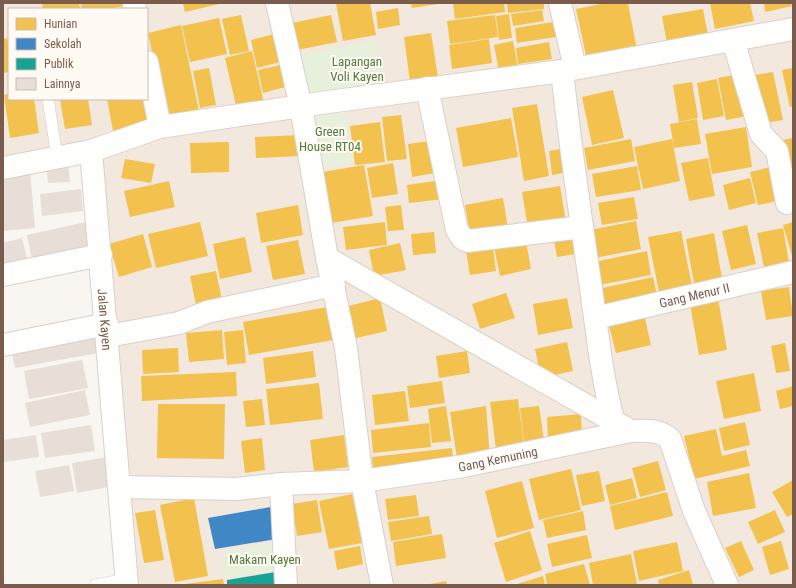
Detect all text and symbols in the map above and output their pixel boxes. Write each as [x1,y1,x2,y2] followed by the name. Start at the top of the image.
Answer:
[8,8,148,100] legend
[44,17,78,31] text: Hunian
[44,37,82,51] text: Sekolah
[330,54,384,84] park label: Lapangan Voli Kayen
[44,57,74,71] text: Publik
[44,77,81,91] text: Lainnya
[299,124,362,154] park label: Green House RT04
[658,280,731,310] street label: Gang Menur II
[95,288,115,351] street label: Jalan Kayen
[457,443,539,474] street label: Gang Kemuning
[229,552,301,567] park label: Makam Kayen

